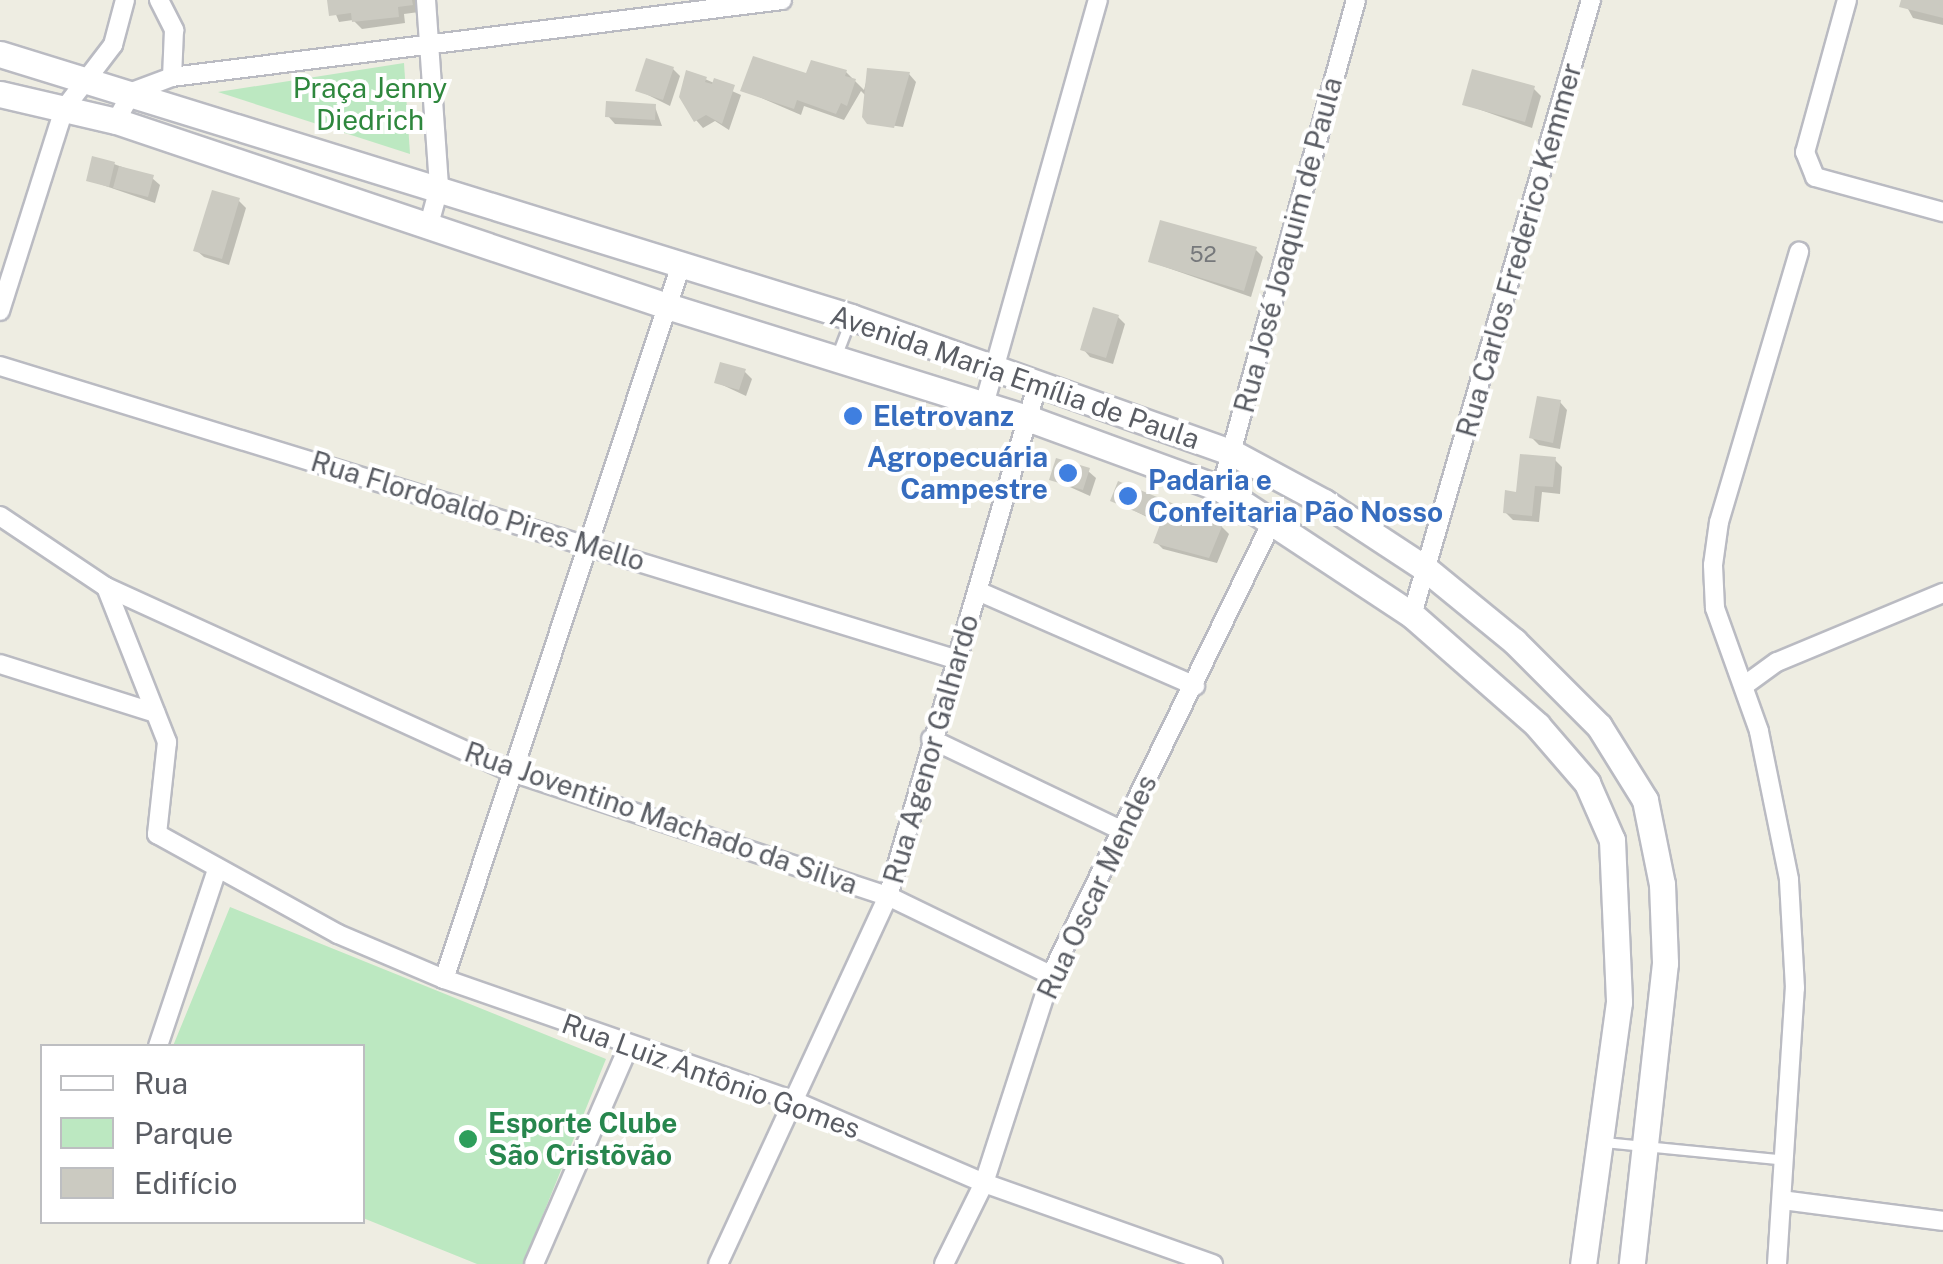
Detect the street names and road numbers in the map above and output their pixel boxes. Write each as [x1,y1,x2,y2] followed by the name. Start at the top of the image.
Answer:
[1449,59,1589,441] street label: Rua Carlos Frederico Kemmer
[1227,73,1349,417] street label: Rua José Joaquim de Paula
[826,298,1204,456] street label: Avenida Maria Emília de Paula
[307,444,649,578] street label: Rua Flordoaldo Pires Mello
[876,611,986,887] street label: Rua Agenor Galhardo
[460,735,862,901] street label: Rua Joventino Machado da Silva
[1030,770,1164,1004] street label: Rua Oscar Mendes
[557,1006,865,1146] street label: Rua Luiz Antônio Gomes

